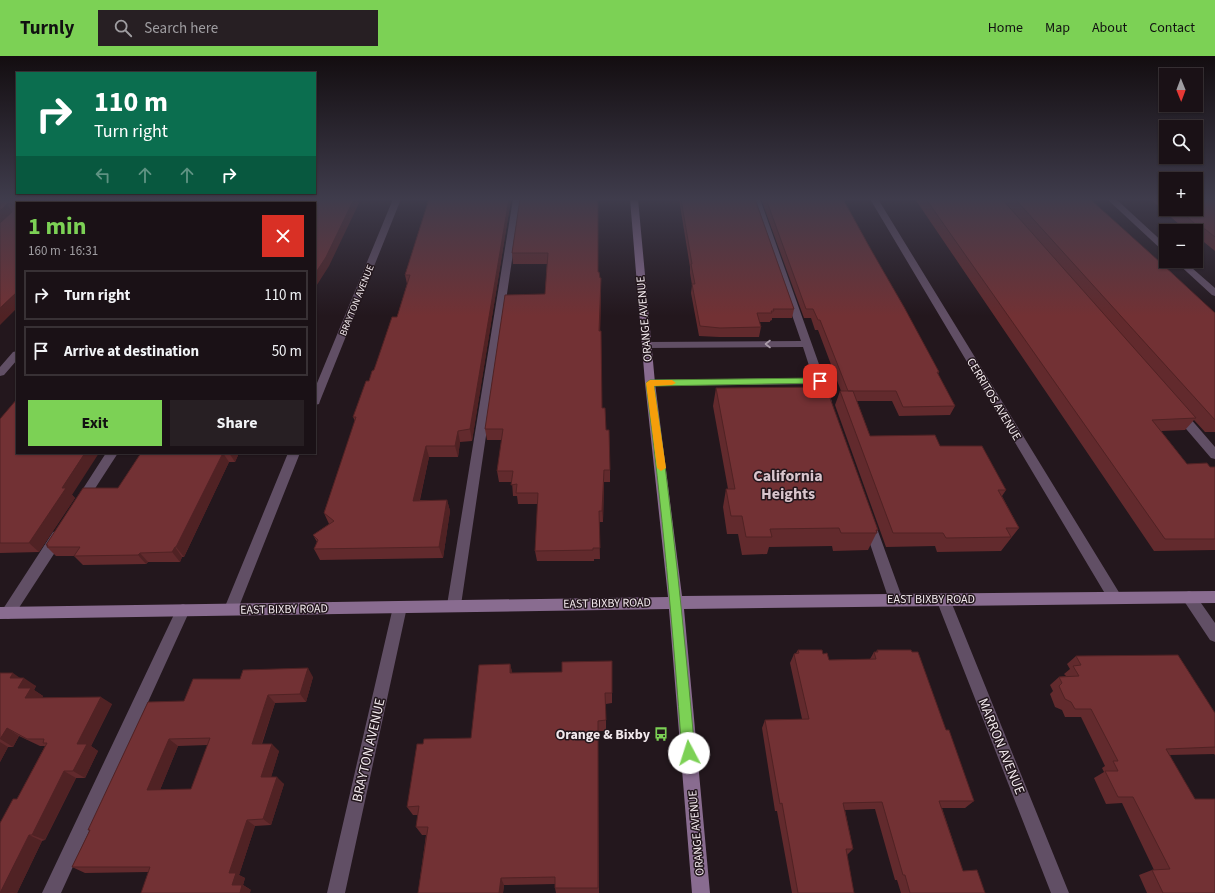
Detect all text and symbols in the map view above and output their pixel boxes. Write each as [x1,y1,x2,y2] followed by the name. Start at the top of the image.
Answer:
[98,10,378,46] search box
[20,15,74,42] text: Turnly
[112,17,134,39] icon: search
[144,18,218,39] text: Search here
[988,18,1023,38] text: Home
[1045,18,1070,38] text: Map
[1092,18,1127,38] text: About
[1149,18,1195,38] text: Contact
[1159,68,1203,112] north arrow
[1159,68,1203,268] map controls
[94,82,168,122] text: 110 m
[28,88,80,140] icon: right
[94,119,168,144] text: Turn right
[1159,120,1203,164] button: search
[92,164,114,186] icon: left
[134,164,156,186] icon: ahead
[176,164,198,186] icon: ahead
[218,164,240,186] icon: right
[1159,172,1203,216] button: +
[28,209,86,244] text: 1 min
[262,215,304,257] button: close
[1159,224,1203,268] button: −
[28,242,98,260] text: 160 m · 16:31
[336,263,378,338] street label: BRAYTON AVENUE
[632,275,657,362] street label: ORANGE AVENUE
[30,284,52,306] icon: right
[64,285,130,306] text: Turn right
[264,285,302,306] text: 110 m
[30,340,52,362] icon: arrive
[765,340,771,348] one-way arrow
[64,341,199,362] text: Arrive at destination
[272,341,302,362] text: 50 m
[962,355,1025,444] street label: CERRITOS AVENUE
[803,364,837,398] pin
[809,370,831,392] icon: arrive
[28,400,162,446] button: Exit
[170,400,304,446] button: Share
[753,465,823,505] district label: California Heights
[887,591,975,608] street label: EAST BIXBY ROAD
[563,594,651,613] street label: EAST BIXBY ROAD
[240,600,328,619] street label: EAST BIXBY ROAD
[973,695,1030,798] street label: MARRON AVENUE
[347,696,391,804] street label: BRAYTON AVENUE
[556,725,651,745] place label: Orange & Bixby
[653,726,669,742] bus stop icon: Orange & Bixby
[668,732,710,774] position arrow
[684,789,709,876] street label: ORANGE AVENUE

